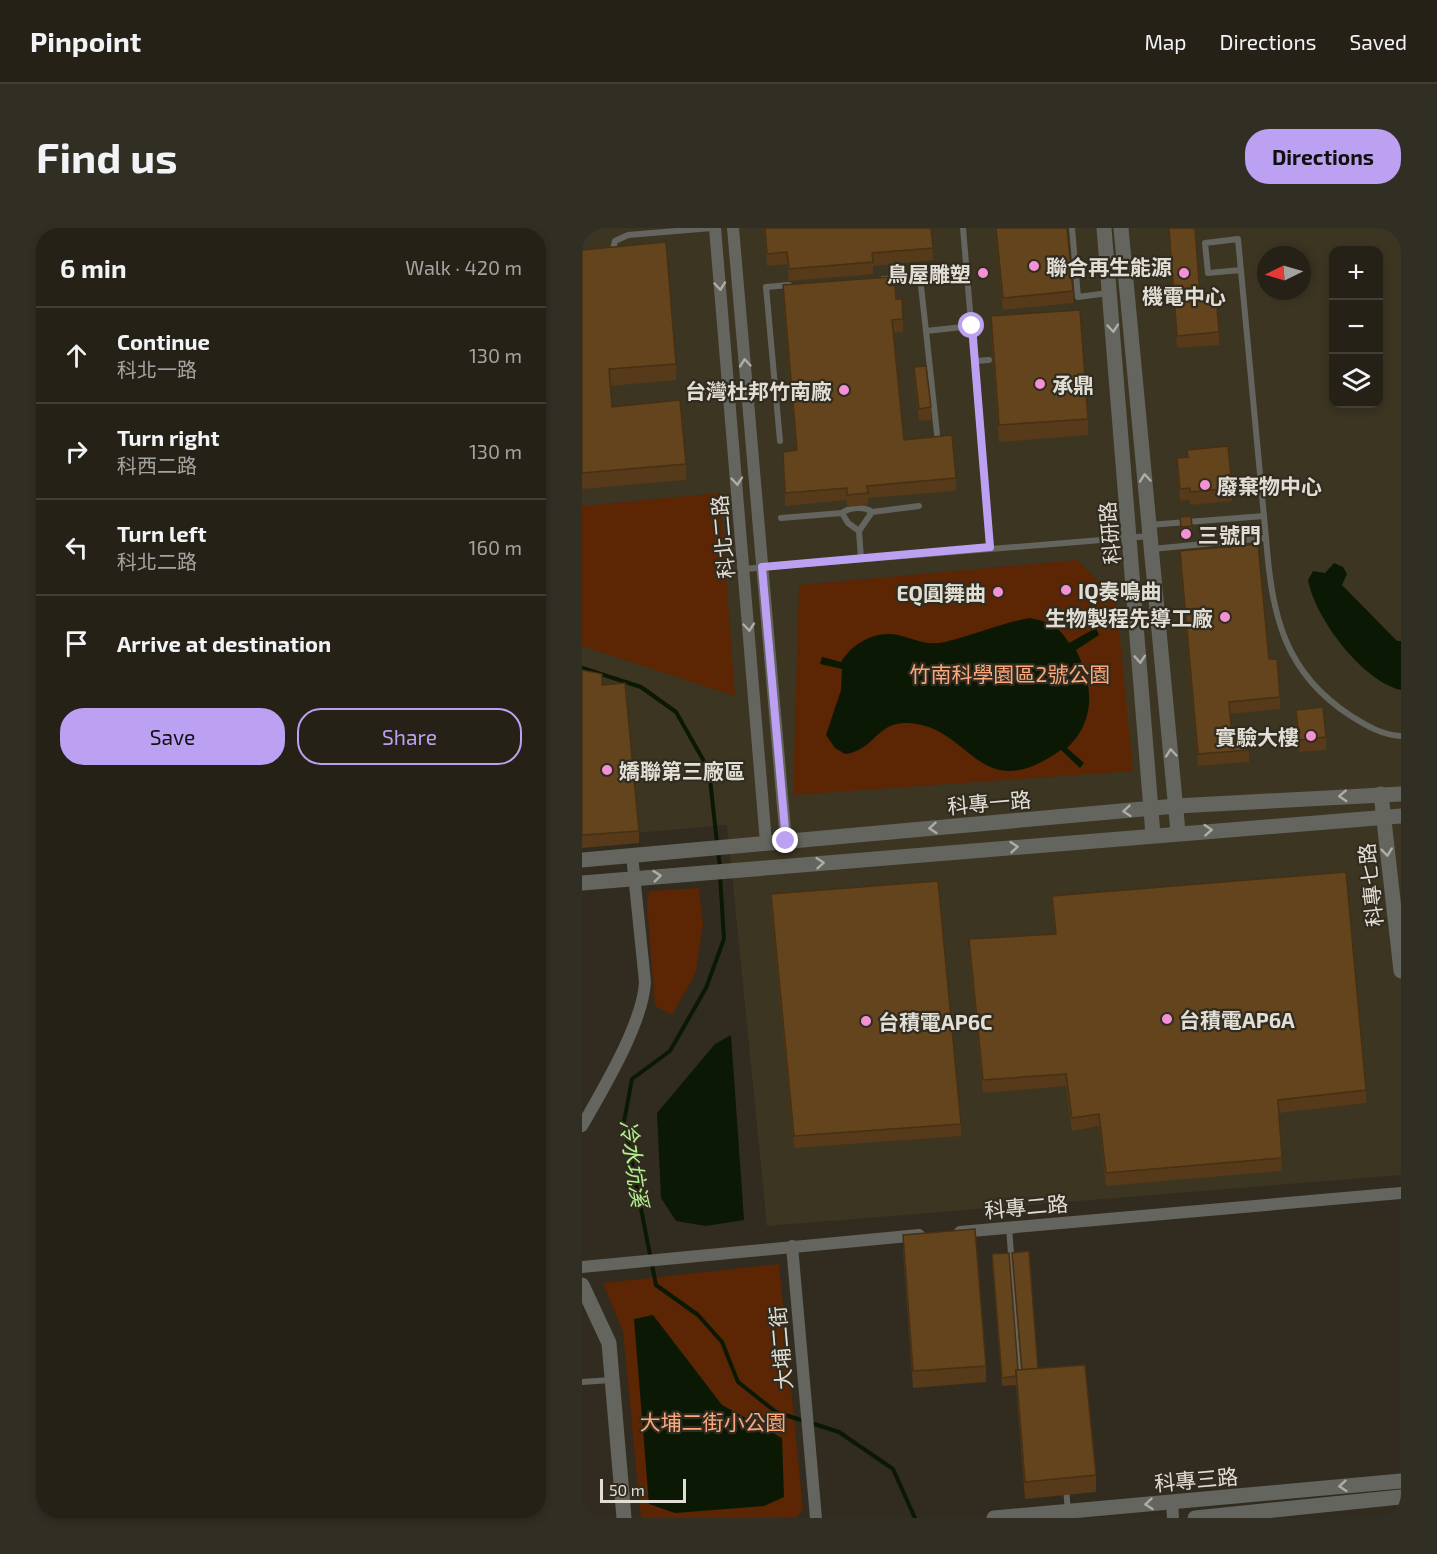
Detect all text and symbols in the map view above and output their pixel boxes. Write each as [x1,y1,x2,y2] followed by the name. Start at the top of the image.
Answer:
[30,24,141,58] text: Pinpoint
[1144,29,1187,54] text: Map
[1220,29,1316,54] text: Directions
[1349,29,1407,54] text: Saved
[1245,129,1401,184] button: Directions
[36,131,178,181] text: Find us
[1257,246,1311,300] north arrow
[1329,246,1383,408] map controls
[1329,246,1383,300] button: +
[60,252,127,283] text: 6 min
[1046,254,1172,279] place label: 聯合再生能源
[405,255,522,279] text: Walk · 420 m
[1027,259,1041,273] marker: 聯合再生能源
[887,261,971,286] place label: 鳥屋雕塑
[976,266,990,280] marker: 鳥屋雕塑
[1177,266,1191,280] marker: 機電中心
[713,282,726,291] one-way arrow
[1142,283,1226,308] place label: 機電中心
[1329,300,1383,354] button: −
[958,312,984,338] route start
[1106,324,1119,333] one-way arrow
[117,328,210,354] text: Continue
[60,339,93,372] icon: ahead
[469,343,522,367] text: 130 m
[1329,354,1383,408] button: layers
[117,357,197,381] text: 科北一路
[738,358,751,367] one-way arrow
[1052,372,1094,397] place label: 承鼎
[1033,377,1047,391] marker: 承鼎
[685,378,832,403] place label: 台灣杜邦竹南廠
[837,383,851,397] marker: 台灣杜邦竹南廠
[117,424,219,450] text: Turn right
[60,435,93,468] icon: right
[469,439,522,463] text: 130 m
[117,453,197,477] text: 科西二路
[1139,473,1152,482] one-way arrow
[1217,473,1322,498] place label: 廢棄物中心
[730,476,743,485] one-way arrow
[1198,478,1212,492] marker: 廢棄物中心
[706,494,738,580] street label: 科北二路
[1094,501,1124,565] street label: 科研路
[117,520,206,546] text: Turn left
[1198,522,1261,547] place label: 三號門
[1179,527,1193,541] marker: 三號門
[60,531,93,564] icon: left
[469,535,522,559] text: 160 m
[117,549,197,573] text: 科北二路
[1078,578,1162,604] place label: IQ奏鳴曲
[897,580,986,606] place label: EQ圓舞曲
[1059,583,1073,597] marker: IQ奏鳴曲
[991,585,1005,599] marker: EQ圓舞曲
[1045,605,1213,630] place label: 生物製程先導工廠
[1218,610,1232,624] marker: 生物製程先導工廠
[742,623,755,632] one-way arrow
[60,627,93,660] icon: arrive
[117,630,331,656] text: Arrive at destination
[1133,654,1146,663] one-way arrow
[910,661,1110,686] park label: 竹南科學園區2號公園
[60,708,285,765] button: Save
[297,708,522,765] button: Share
[1215,724,1299,749] place label: 實驗大樓
[1304,729,1318,743] marker: 實驗大樓
[1165,749,1178,758] one-way arrow
[619,758,745,783] place label: 嬌聯第三廠區
[600,763,614,777] marker: 嬌聯第三廠區
[946,786,1032,818] street label: 科專一路
[1338,790,1347,803] one-way arrow
[1123,804,1132,817] one-way arrow
[928,821,937,834] one-way arrow
[1204,824,1213,837] one-way arrow
[772,827,798,853] route end
[1010,841,1019,854] one-way arrow
[1353,842,1387,928] street label: 科專七路
[1381,848,1393,857] one-way arrow
[815,857,824,870] one-way arrow
[652,870,661,882] one-way arrow
[1179,1007,1295,1032] place label: 台積電AP6A
[878,1009,992,1034] place label: 台積電AP6C
[1160,1012,1174,1026] marker: 台積電AP6A
[859,1014,873,1028] marker: 台積電AP6C
[616,1118,654,1211] water label: 冷水坑溪
[983,1190,1069,1222] street label: 科專二路
[764,1305,796,1391] street label: 大埔二街
[640,1409,787,1434] park label: 大埔二街小公園
[1153,1463,1239,1495] street label: 科專三路
[600,1476,686,1504] scale bar
[609,1480,645,1499] text: 50 m
[1338,1480,1347,1493] one-way arrow
[1144,1497,1153,1510] one-way arrow

